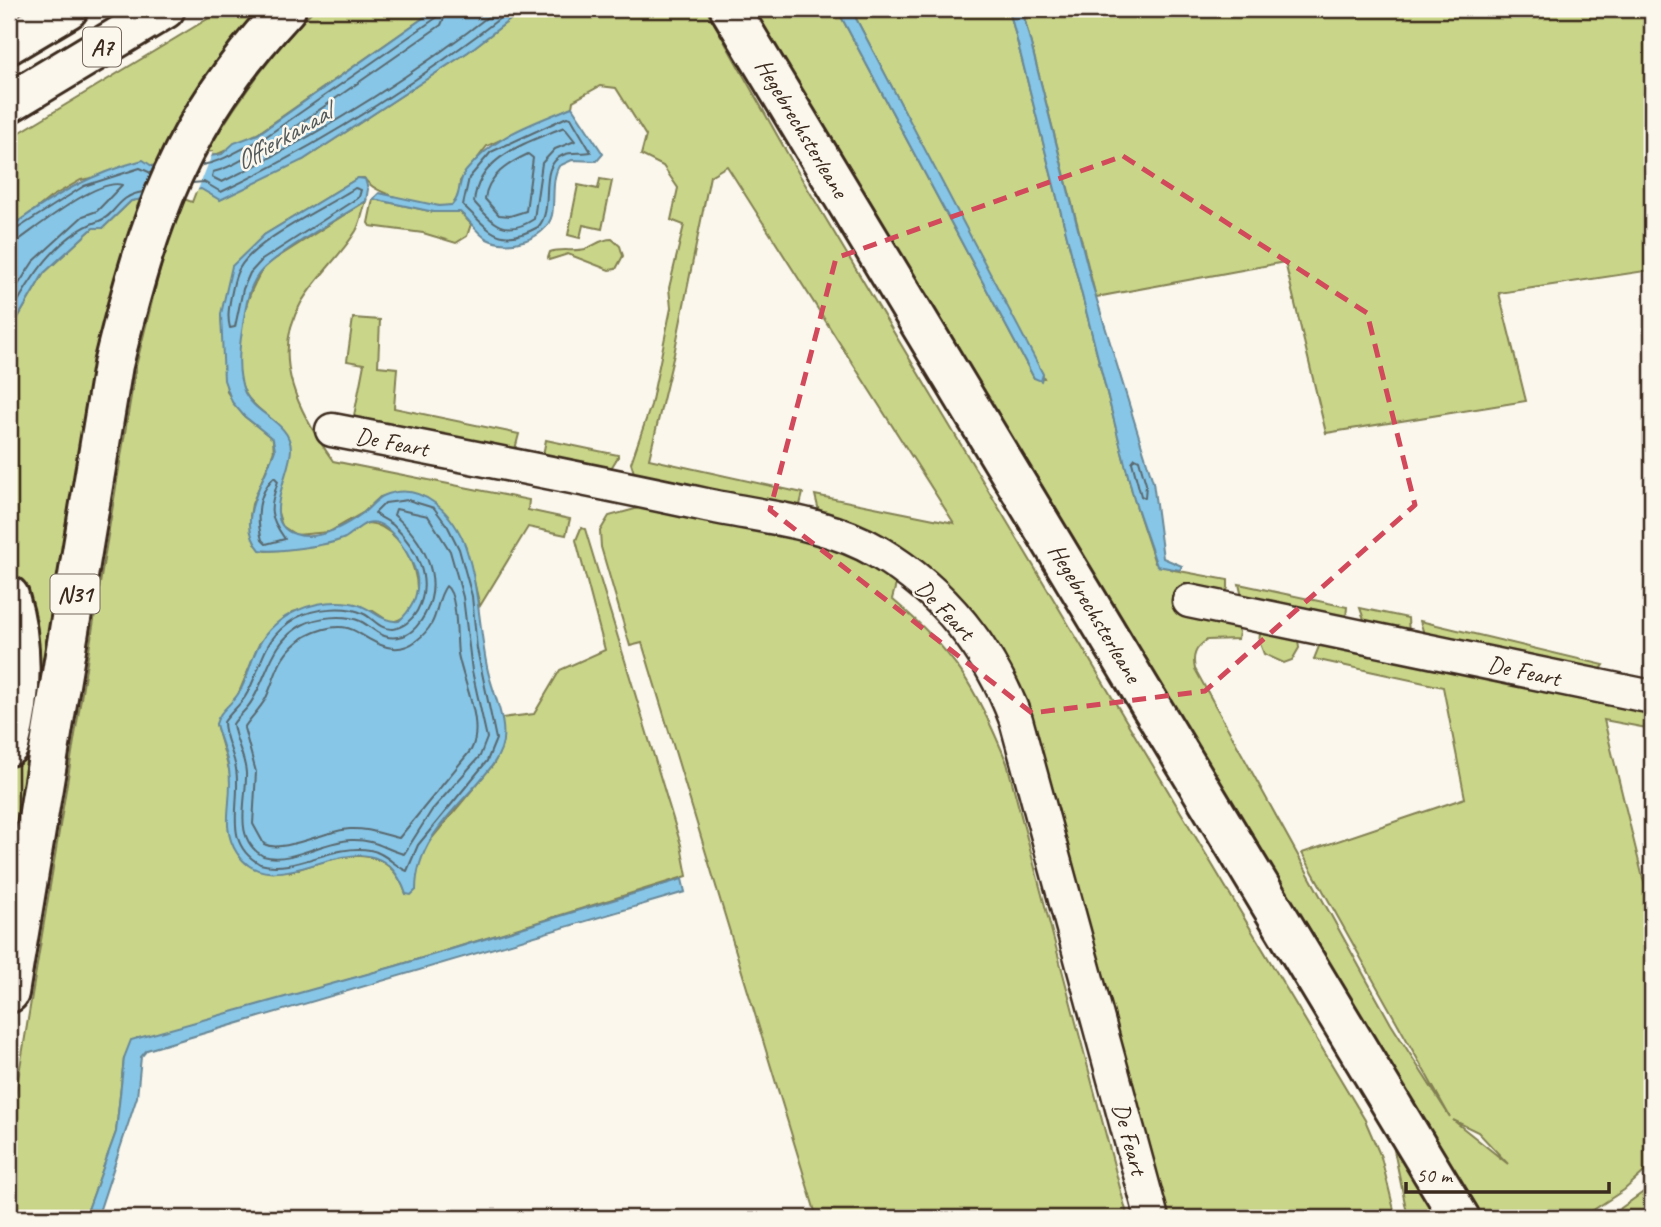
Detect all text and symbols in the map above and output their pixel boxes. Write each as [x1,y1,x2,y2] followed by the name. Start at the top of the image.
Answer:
[83,28,121,66] road number: A7
[749,53,856,205] street label: Hegebrechsterleane
[229,92,344,178] water label: Offierkanaal
[353,420,433,464] street label: De Feart
[1042,538,1149,690] street label: Hegebrechsterleane
[909,573,983,648] street label: De Feart
[50,574,100,614] road number: N31
[1485,649,1565,694] street label: De Feart
[1106,1100,1154,1180] street label: De Feart
[1406,1150,1608,1194] scale bar
[1416,1162,1454,1188] text: 50 m

